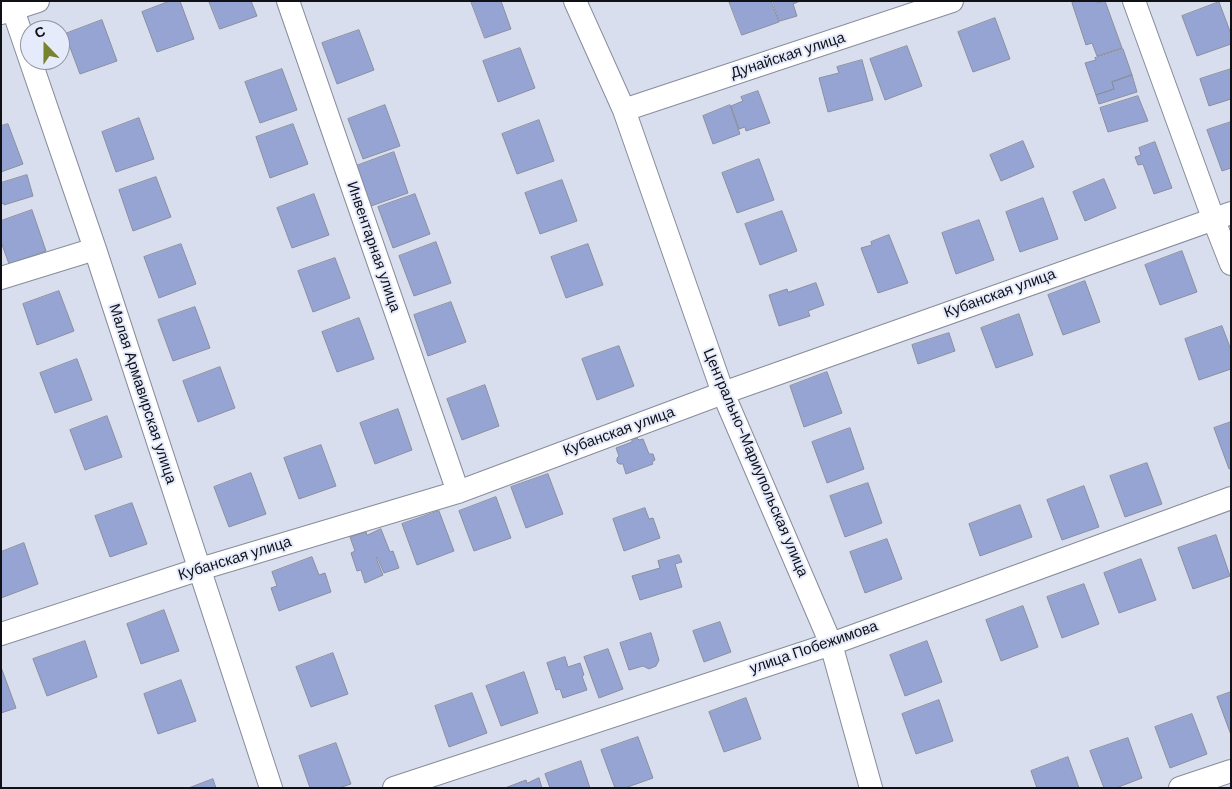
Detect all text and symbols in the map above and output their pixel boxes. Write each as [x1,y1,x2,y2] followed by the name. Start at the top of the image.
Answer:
[20,20,70,70] north arrow
[32,22,48,42] text: С
[729,29,847,83] street label: Дунайская улица
[342,179,404,315] street label: Инвентарная улица
[942,265,1058,323] street label: Кубанская улица
[104,302,180,486] street label: Малая Армавирская улица
[699,346,811,580] street label: Центрально-Мариупольская улица
[561,403,677,461] street label: Кубанская улица
[176,533,294,585] street label: Кубанская улица
[748,618,880,678] street label: улица Побежимова

